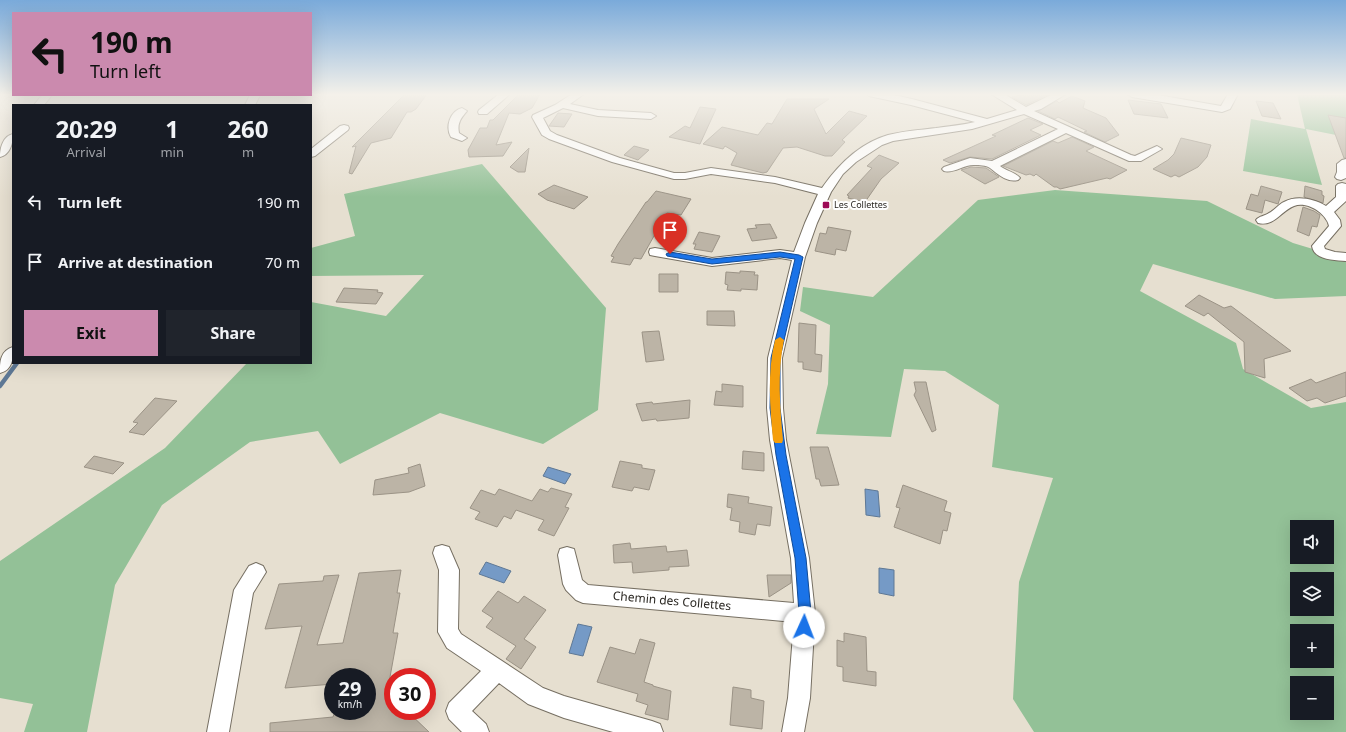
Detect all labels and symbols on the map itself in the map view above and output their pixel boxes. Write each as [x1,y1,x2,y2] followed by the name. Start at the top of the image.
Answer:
[834,198,887,211] place label: Les Collettes
[821,200,831,210] marker: Les Collettes
[653,213,687,254] pin
[612,587,732,614] street label: Chemin des Collettes
[783,606,825,648] position arrow
[384,668,436,720] speed limit sign: 30

